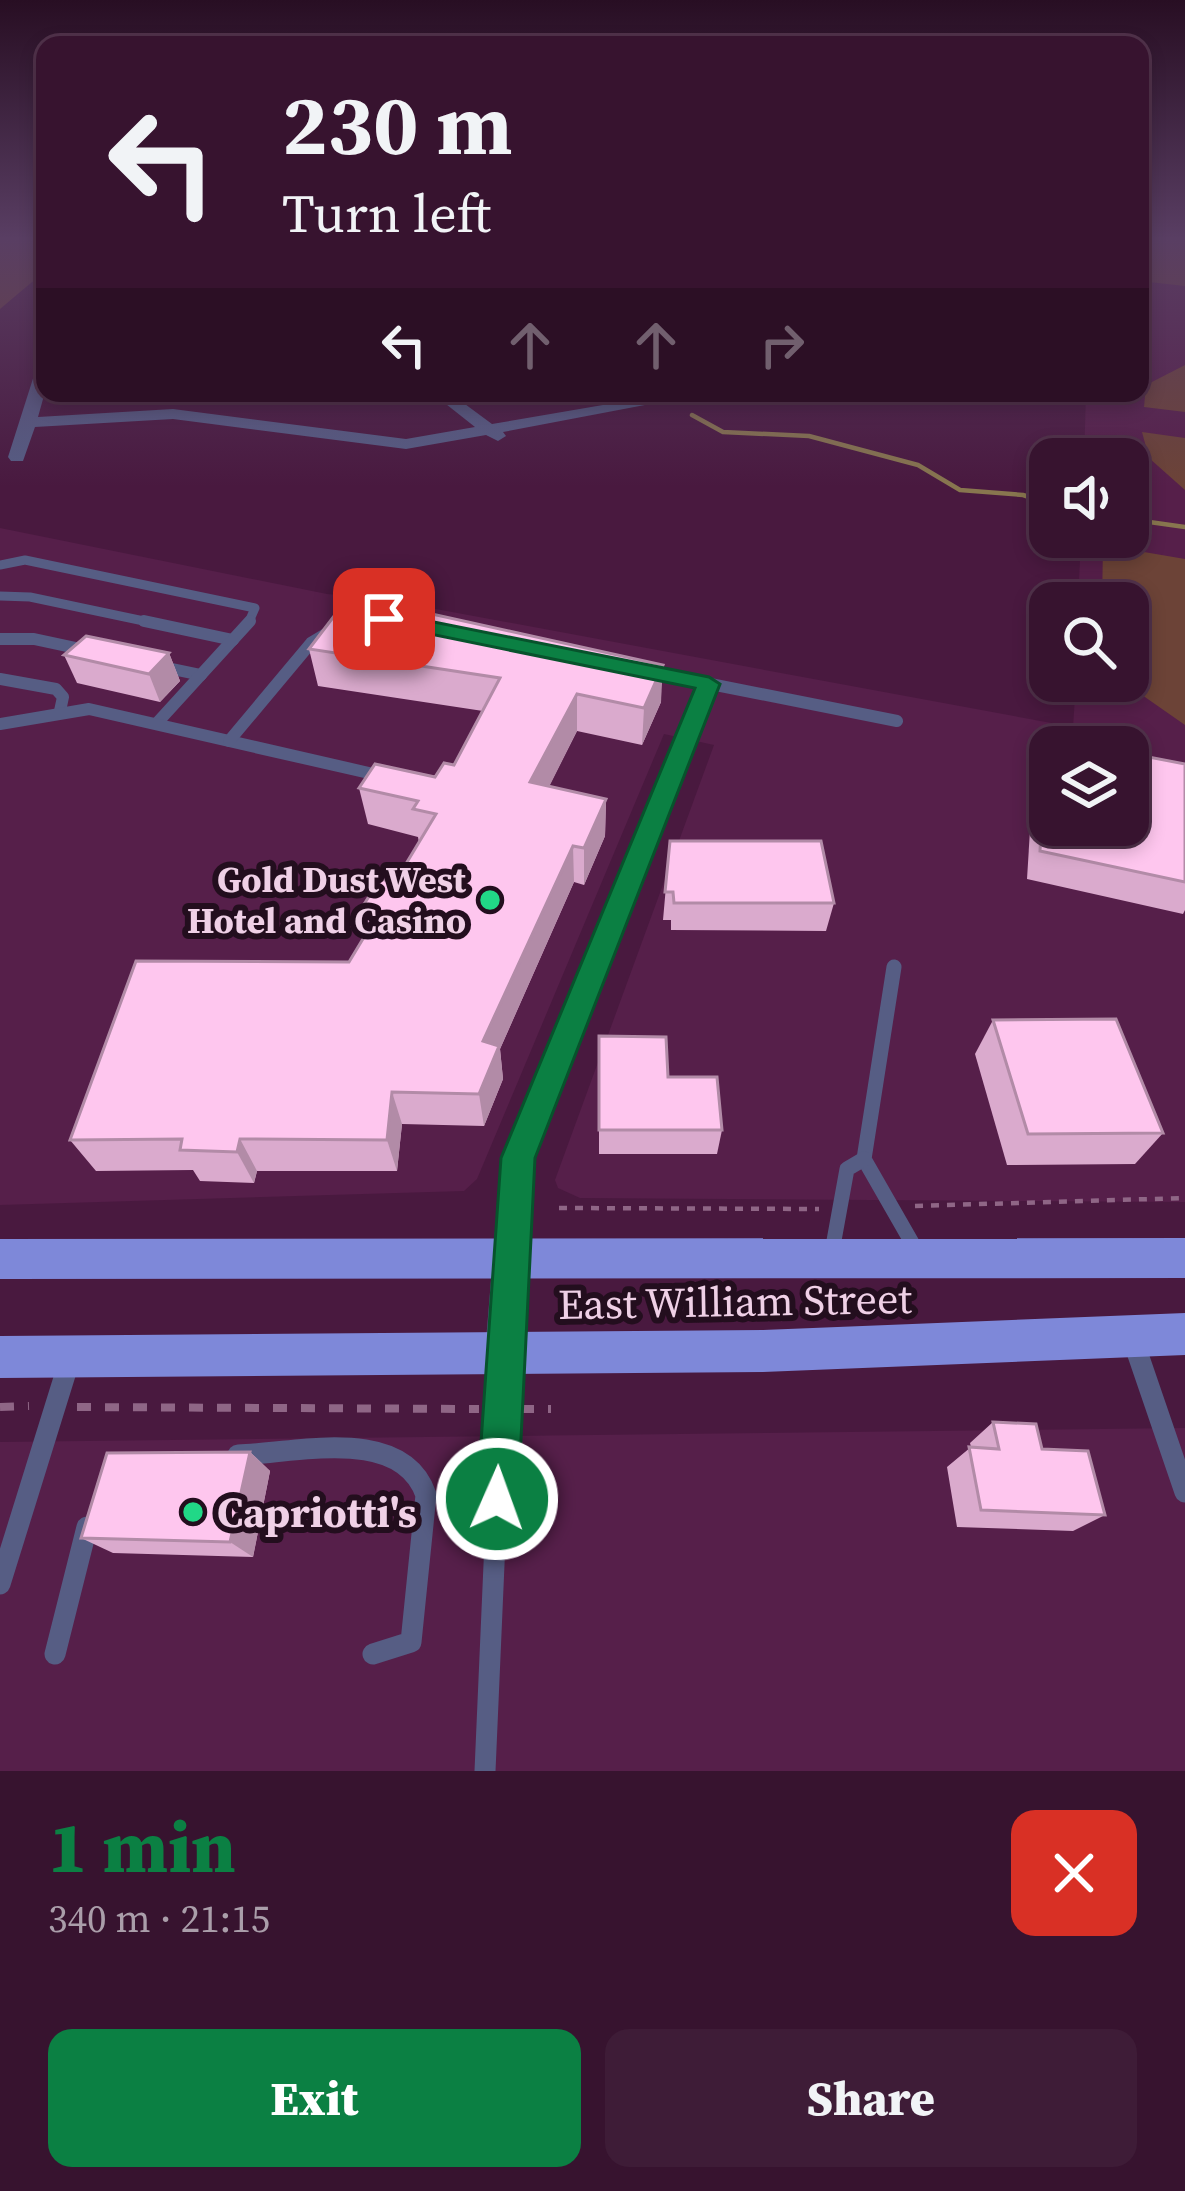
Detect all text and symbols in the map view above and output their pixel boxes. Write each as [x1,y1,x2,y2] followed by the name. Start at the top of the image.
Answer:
[282,67,513,182] text: 230 m
[84,84,240,240] icon: left
[282,176,491,250] text: Turn left
[371,312,437,378] icon: left
[497,312,563,378] icon: ahead
[623,312,689,378] icon: ahead
[749,312,815,378] icon: right
[1029,438,1149,846] map controls
[1029,438,1149,558] button: sound
[333,568,435,670] pin
[1029,582,1149,702] button: search
[351,586,417,652] icon: arrive
[1029,726,1149,846] button: layers
[187,855,467,945] place label: Gold Dust West Hotel and Casino
[477,887,503,913] marker: Gold Dust West Hotel and Casino
[557,1269,913,1333] street label: East William Street
[434,1436,560,1562] position arrow
[217,1483,417,1541] place label: Capriotti's
[180,1499,206,1525] marker: Capriotti's
[48,1797,236,1896] text: 1 min
[1011,1810,1137,1936] button: close
[48,1892,270,1945] text: 340 m · 21:15
[48,2029,581,2167] button: Exit
[605,2029,1137,2167] button: Share

